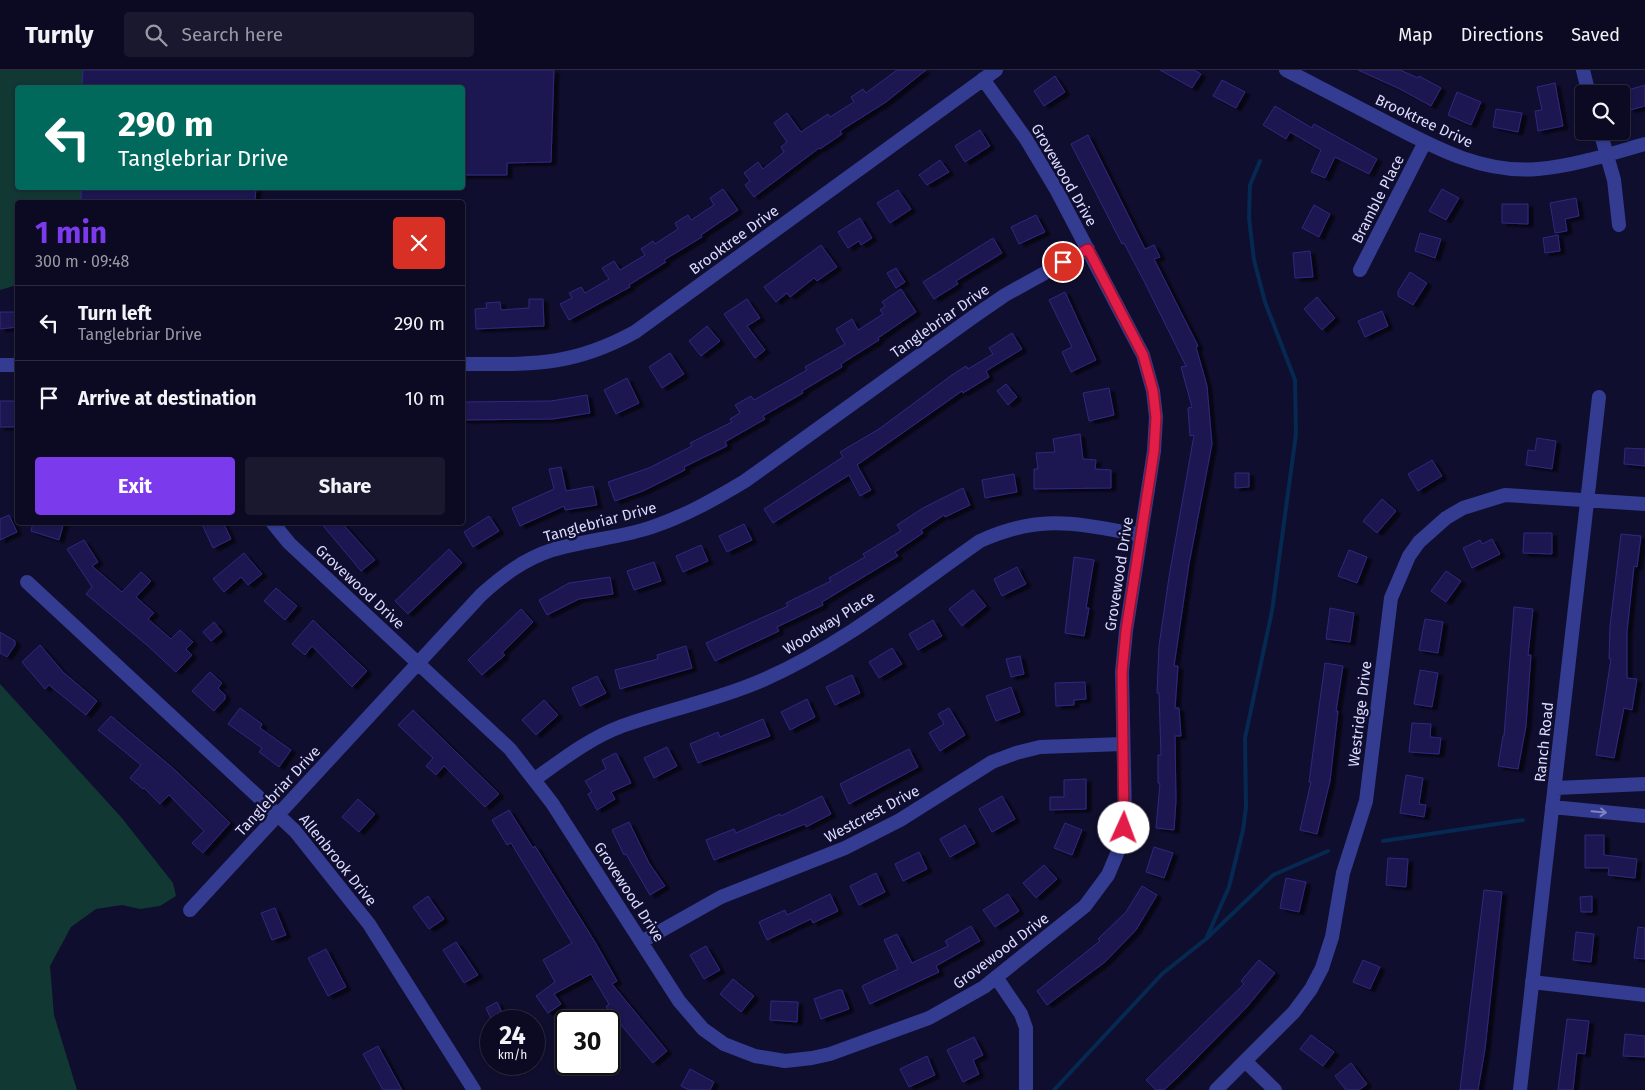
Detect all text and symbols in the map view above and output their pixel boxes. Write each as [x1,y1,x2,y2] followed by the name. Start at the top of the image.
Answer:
[124,12,474,57] search box
[25,21,94,49] text: Turnly
[142,21,170,49] icon: search
[182,23,283,46] text: Search here
[1398,24,1433,46] text: Map
[1461,24,1543,46] text: Directions
[1571,24,1620,46] text: Saved
[1575,85,1630,140] map controls
[1575,85,1630,140] button: search
[1372,90,1476,152] street label: Brooktree Drive
[118,103,214,145] text: 290 m
[35,105,100,170] icon: left
[1027,121,1101,229] street label: Grovewood Drive
[118,145,289,172] text: Tanglebriar Drive
[1348,152,1408,246] street label: Bramble Place
[686,202,782,278] street label: Brooktree Drive
[35,215,107,251] text: 1 min
[393,217,445,269] button: close
[1042,241,1084,283] pin
[1049,248,1077,276] icon: arrive
[35,252,129,271] text: 300 m · 09:48
[887,280,993,362] street label: Tanglebriar Drive
[78,302,152,325] text: Turn left
[35,309,63,337] icon: left
[394,312,445,335] text: 290 m
[78,325,202,344] text: Tanglebriar Drive
[35,384,63,412] icon: arrive
[78,387,257,410] text: Arrive at destination
[405,387,445,410] text: 10 m
[35,457,235,515] button: Exit
[245,457,445,515] button: Share
[542,498,658,546] street label: Tanglebriar Drive
[1101,516,1137,632] street label: Grovewood Drive
[312,541,408,633] street label: Grovewood Drive
[780,588,878,658] street label: Woodway Place
[1345,660,1375,768] street label: Westridge Drive
[1531,701,1557,783] street label: Ranch Road
[232,742,324,840] street label: Tanglebriar Drive
[821,781,923,847] street label: Westcrest Drive
[1097,801,1149,853] position arrow
[1590,807,1606,816] one-way arrow
[295,810,381,910] street label: Allenbrook Drive
[590,839,668,945] street label: Grovewood Drive
[949,909,1053,993] street label: Grovewood Drive
[555,1010,620,1075] speed limit sign: 30
[499,1021,526,1051] text: 24
[498,1048,527,1062] text: km/h

